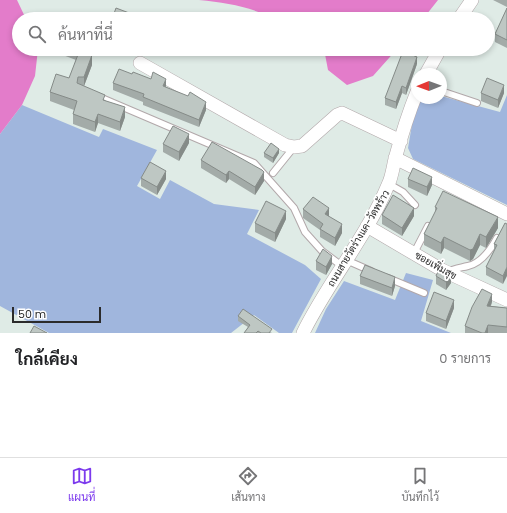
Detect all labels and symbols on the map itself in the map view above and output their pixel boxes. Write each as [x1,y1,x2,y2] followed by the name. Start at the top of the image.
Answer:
[411,68,447,104] north arrow
[324,187,393,290] street label: ถนนสายวัดร่างแค-วัดพร้าว
[412,247,460,283] street label: ซอยเพิ่มสุข
[12,305,101,324] scale bar

